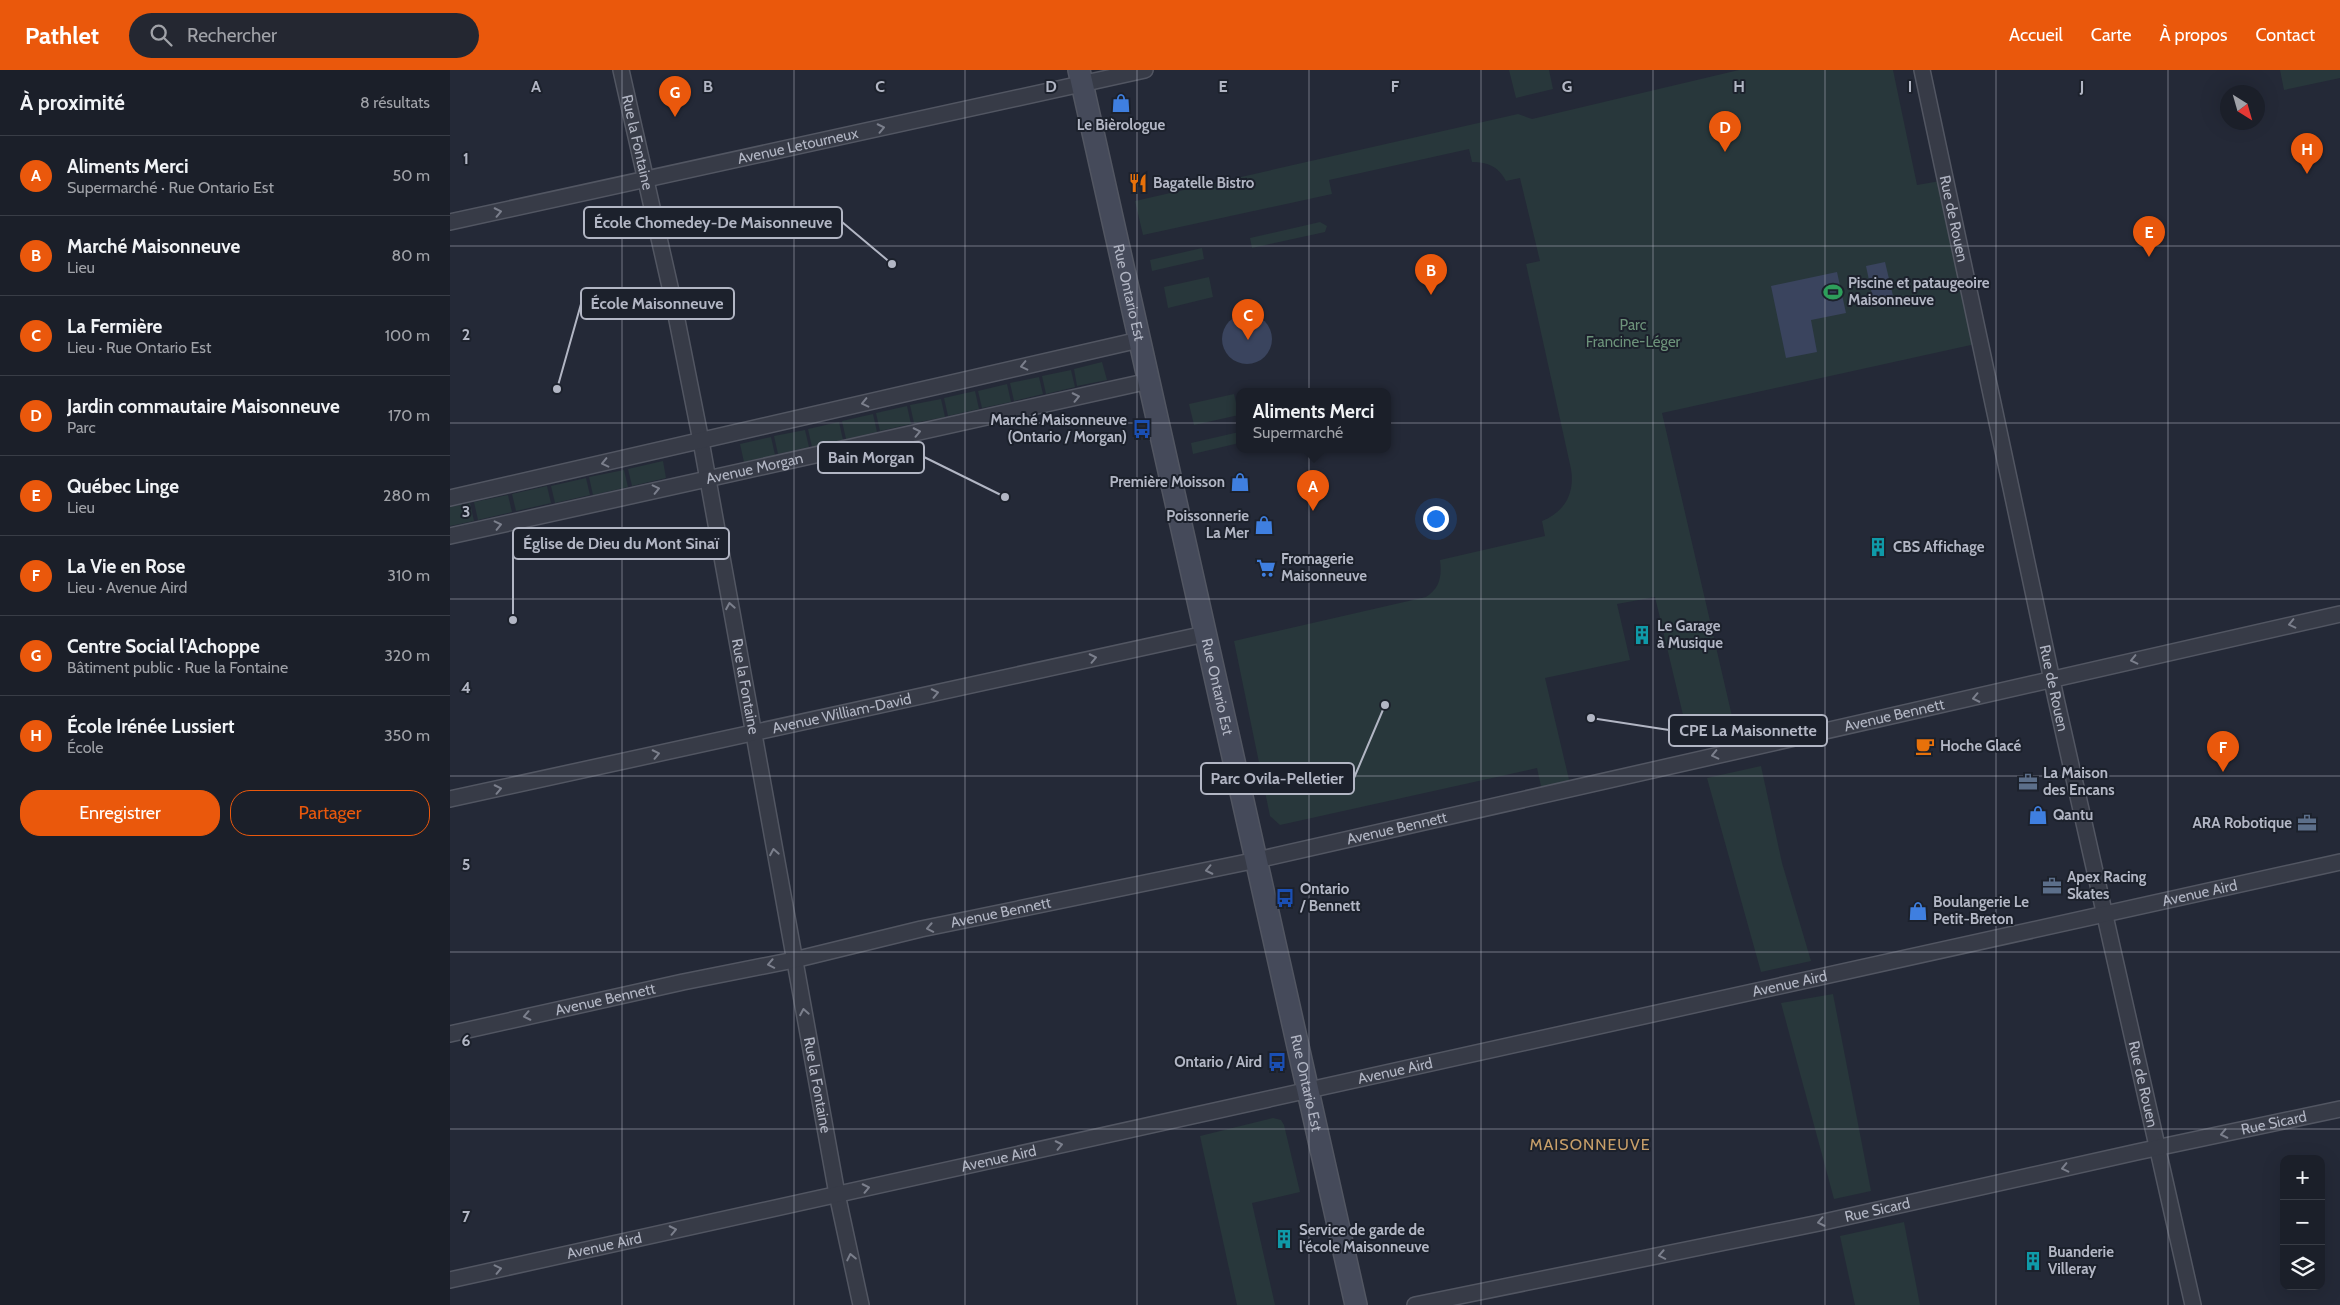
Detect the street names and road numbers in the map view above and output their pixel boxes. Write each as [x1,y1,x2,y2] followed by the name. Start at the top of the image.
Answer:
[618,93,657,192] street label: Rue la Fontaine
[736,124,860,168] street label: Avenue Letourneux
[1936,174,1972,264] street label: Rue de Rouen
[1109,242,1149,343] street label: Rue Ontario Est
[704,449,805,488] street label: Avenue Morgan
[1198,636,1237,737] street label: Rue Ontario Est
[728,637,763,736] street label: Rue la Fontaine
[2036,643,2072,733] street label: Rue de Rouen
[770,689,913,737] street label: Avenue William-David
[1842,695,1946,735] street label: Avenue Bennett
[1345,808,1449,848] street label: Avenue Bennett
[2161,876,2239,910] street label: Avenue Aird
[949,894,1053,932] street label: Avenue Bennett
[1750,967,1829,1001] street label: Avenue Aird
[553,979,657,1019] street label: Avenue Bennett
[1287,1033,1326,1133] street label: Rue Ontario Est
[800,1036,835,1135] street label: Rue la Fontaine
[2125,1039,2162,1129] street label: Rue de Rouen
[1356,1054,1434,1088] street label: Avenue Aird
[2239,1107,2308,1139] street label: Rue Sicard
[960,1142,1038,1176] street label: Avenue Aird
[1843,1194,1912,1226] street label: Rue Sicard
[565,1229,643,1263] street label: Avenue Aird

